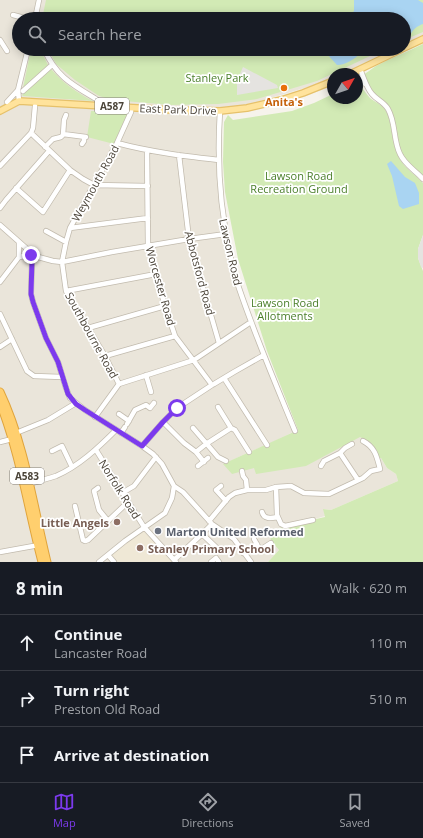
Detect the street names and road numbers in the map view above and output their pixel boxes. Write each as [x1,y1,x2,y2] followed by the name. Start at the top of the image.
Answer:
[95,98,129,114] road number: A587
[139,100,217,118] street label: East Park Drive
[68,142,122,224] street label: Weymouth Road
[216,217,246,287] street label: Lawson Road
[182,229,218,317] street label: Abbotsford Road
[143,245,179,327] street label: Worcester Road
[62,289,122,381] street label: Southbourne Road
[96,456,144,522] street label: Norfolk Road
[10,468,44,484] road number: A583

